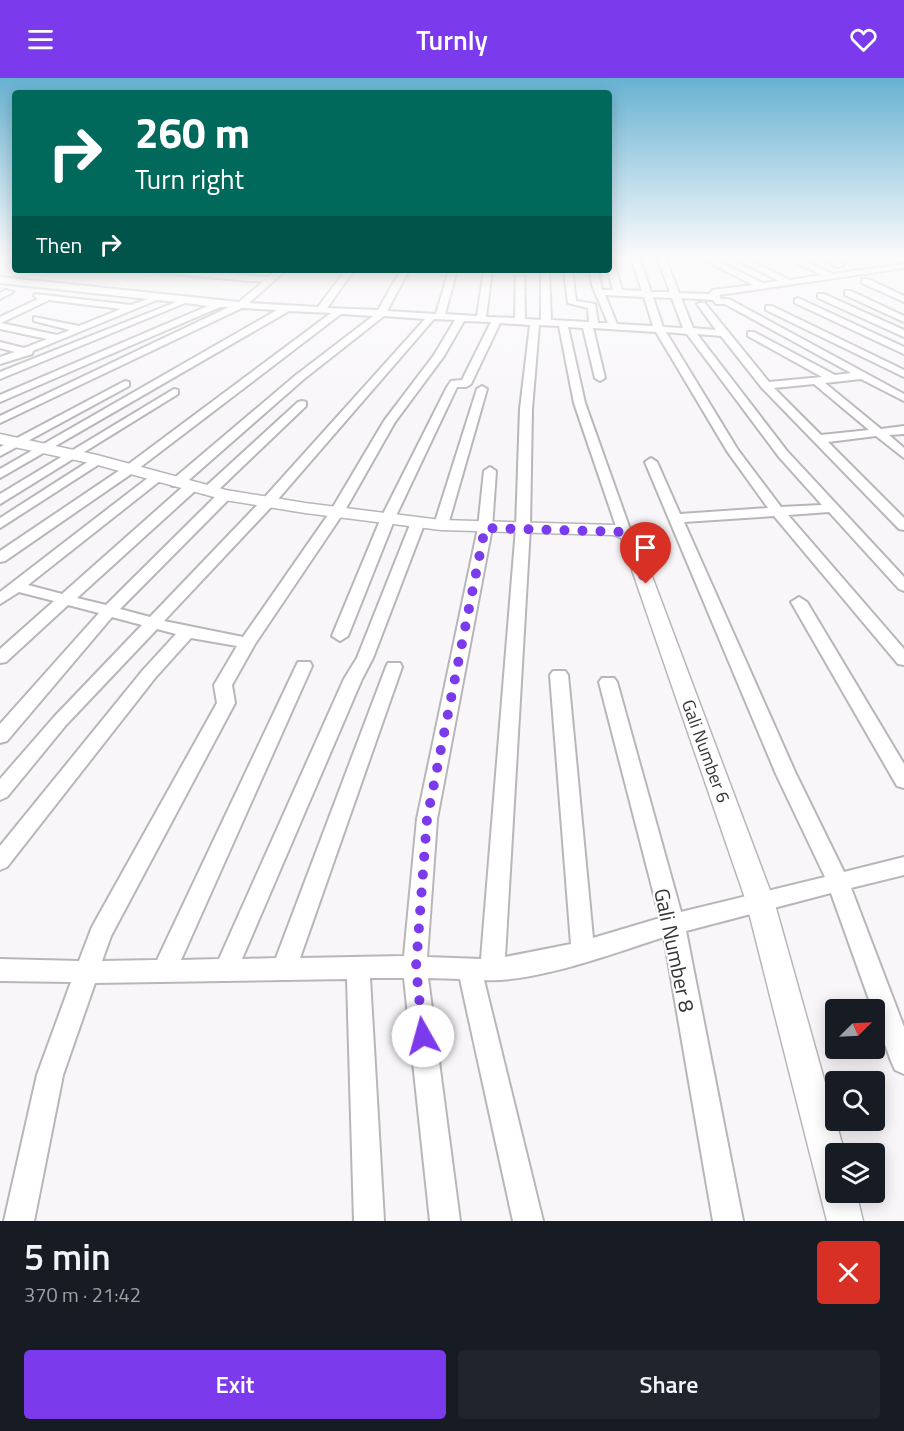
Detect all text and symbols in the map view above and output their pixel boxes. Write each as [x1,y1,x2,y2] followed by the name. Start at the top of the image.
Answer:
[416,19,488,60] text: Turnly
[24,23,57,56] icon: menu
[847,23,880,56] icon: heart
[135,100,250,164] text: 260 m
[36,114,114,192] icon: right
[135,158,244,199] text: Turn right
[36,228,82,262] text: Then
[94,228,127,261] icon: right
[620,522,671,584] pin
[629,531,662,564] icon: arrive
[675,696,737,806] street label: Gali Number 6
[646,885,704,1015] street label: Gali Number 8
[825,999,885,1059] north arrow
[825,999,885,1203] map controls
[391,1004,455,1068] position arrow
[825,1071,885,1131] button: search
[825,1143,885,1203] button: layers
[24,1229,111,1284] text: 5 min
[817,1241,880,1304] button: close
[24,1279,141,1310] text: 370 m · 21:42
[24,1350,446,1419] button: Exit
[458,1350,880,1419] button: Share

